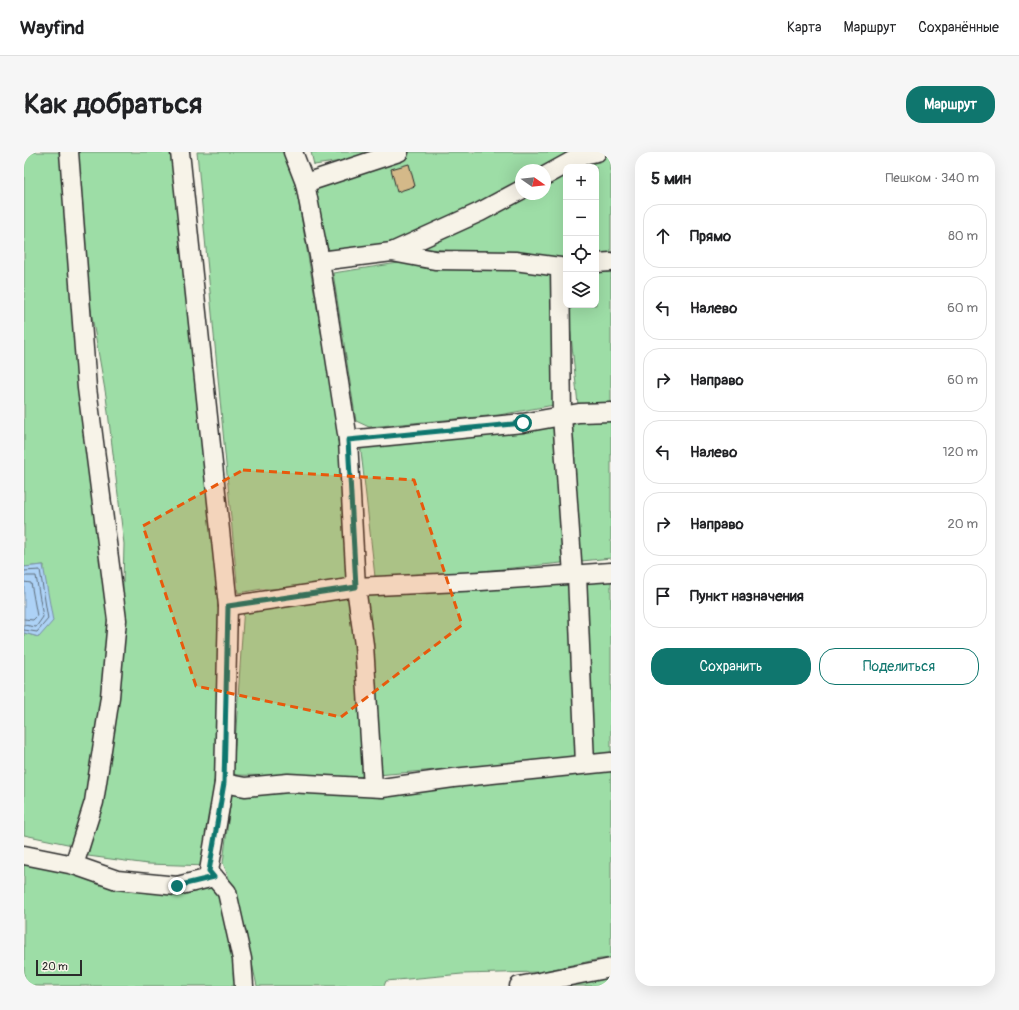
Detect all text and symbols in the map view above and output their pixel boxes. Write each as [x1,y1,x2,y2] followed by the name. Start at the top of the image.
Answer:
[20,16,84,40] text: Wayfind
[787,19,822,36] text: Карта
[844,19,896,36] text: Маршрут
[918,19,999,36] text: Сохранённые
[906,86,995,123] button: Маршрут
[24,87,202,122] text: Как добраться
[515,164,551,200] north arrow
[563,164,599,308] map controls
[563,164,599,200] button: +
[651,168,691,189] text: 5 мин
[885,170,979,186] text: Пешком · 340 m
[563,200,599,236] button: −
[652,225,674,247] icon: ahead
[690,227,731,246] text: Прямо
[948,228,978,244] text: 80 m
[563,236,599,272] button: locate
[563,272,599,308] button: layers
[652,297,674,319] icon: left
[690,299,737,318] text: Налево
[947,300,978,316] text: 60 m
[652,369,674,391] icon: right
[690,371,744,390] text: Направо
[947,372,978,388] text: 60 m
[514,414,532,432] route start
[652,441,674,463] icon: left
[690,443,737,462] text: Налево
[942,444,978,460] text: 120 m
[652,513,674,535] icon: right
[690,515,744,534] text: Направо
[947,516,978,532] text: 20 m
[652,585,674,607] icon: arrive
[690,587,804,606] text: Пункт назначения
[651,648,811,685] button: Сохранить
[819,648,979,685] button: Поделиться
[168,877,186,895] route end
[36,958,82,977] scale bar
[42,960,68,973] text: 20 m

